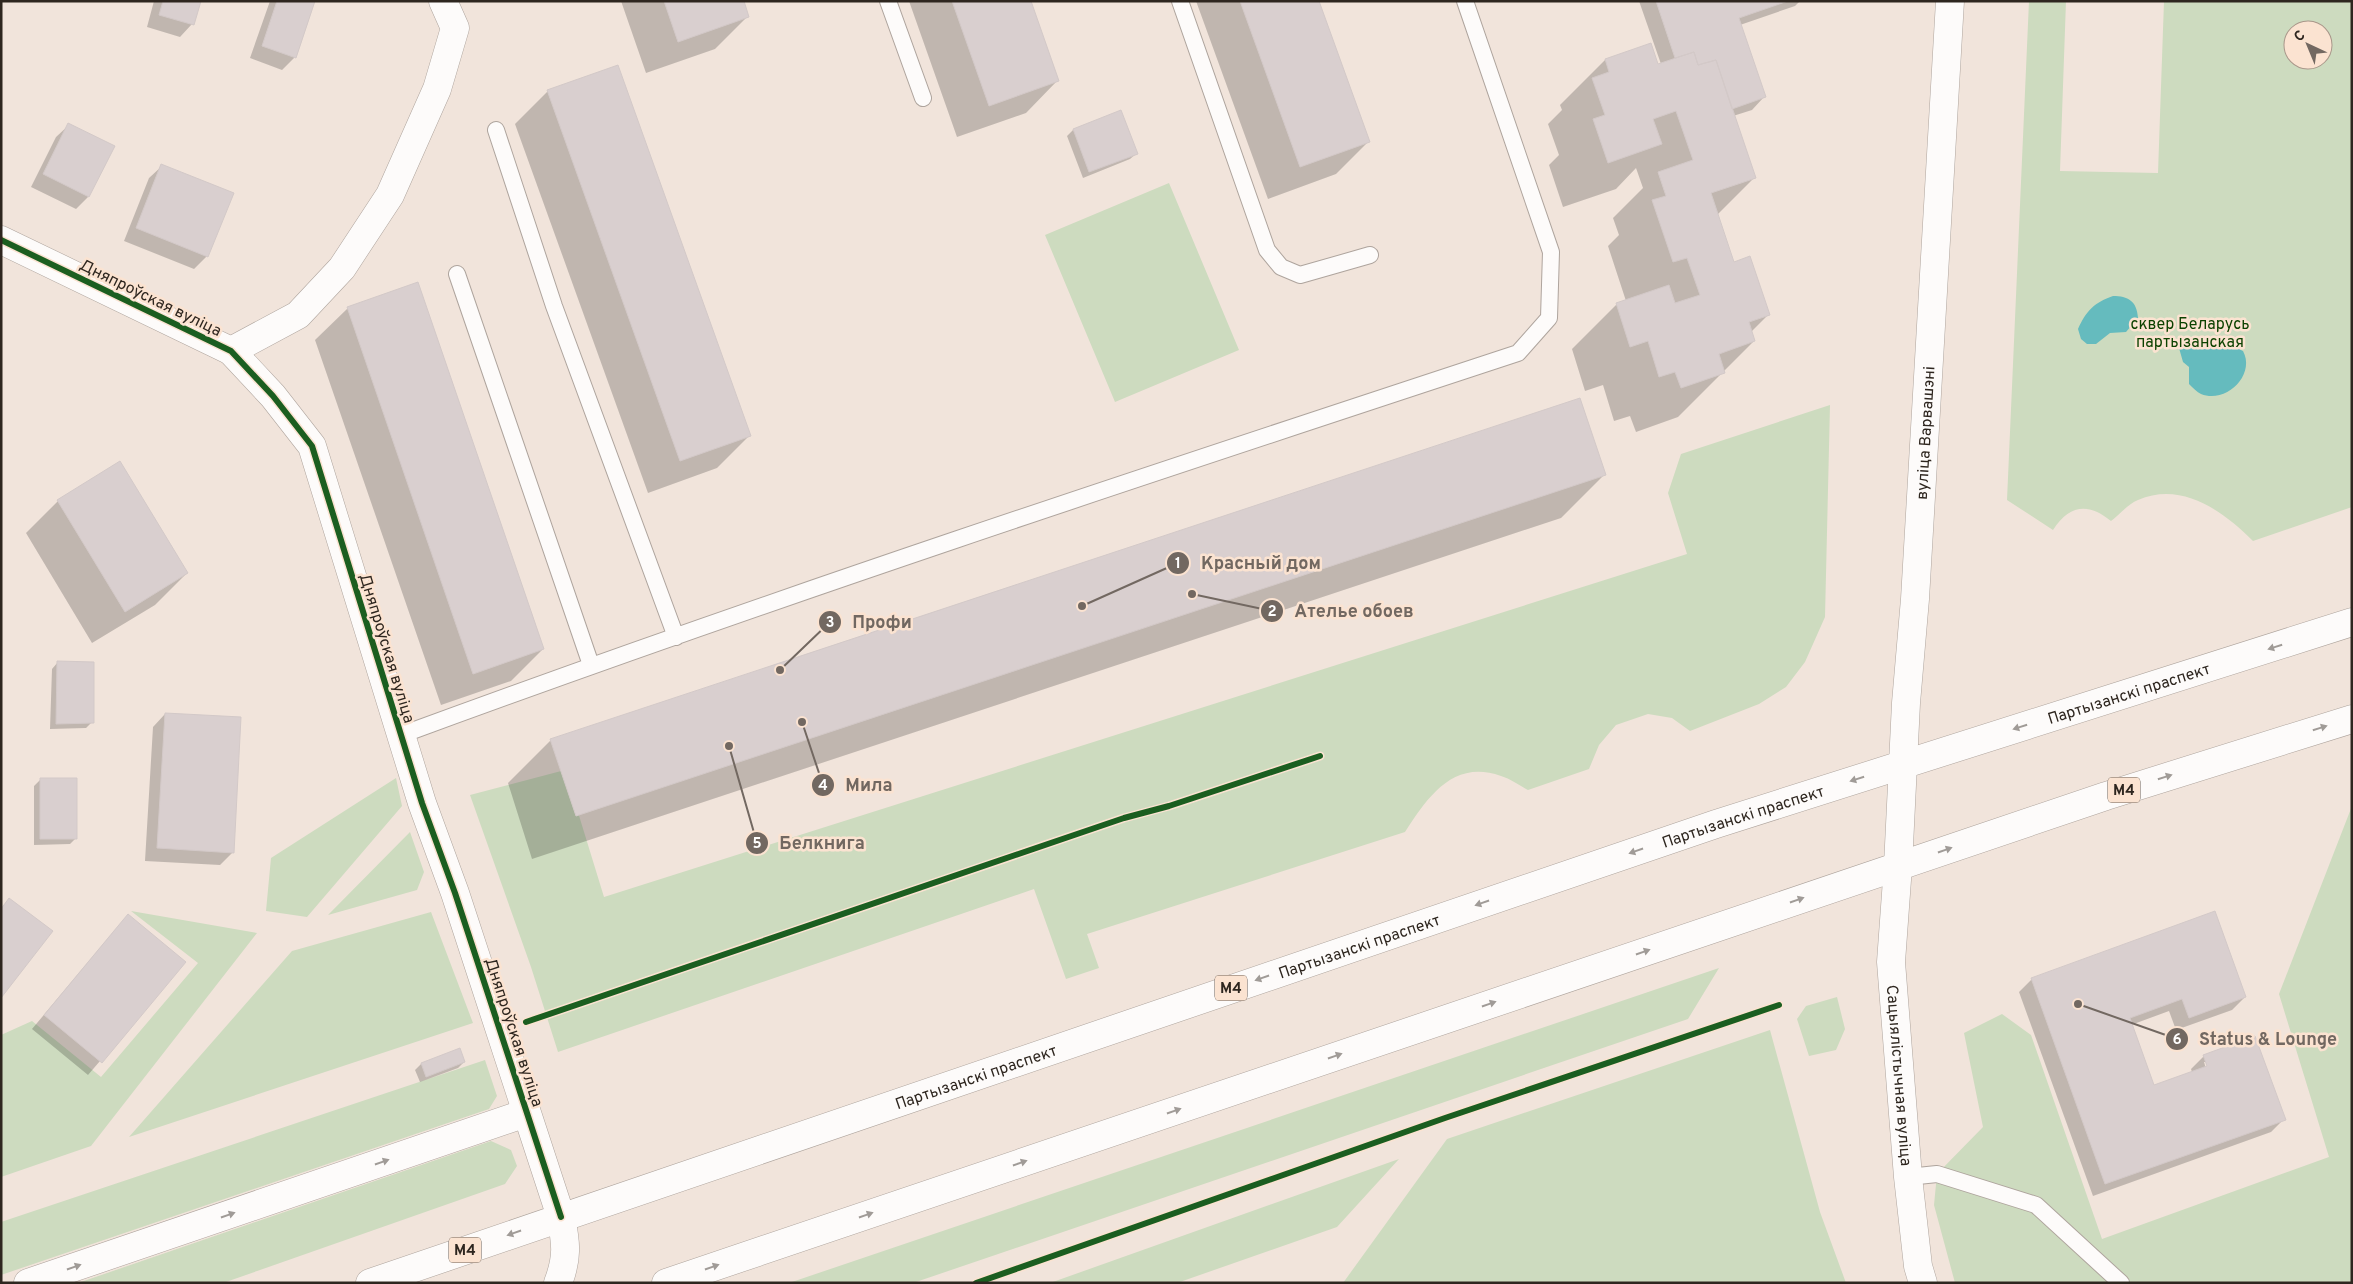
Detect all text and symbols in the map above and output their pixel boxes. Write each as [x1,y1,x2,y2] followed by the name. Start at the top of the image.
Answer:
[2283,20,2333,70] north arrow
[2291,27,2309,46] text: С
[76,256,224,342] street label: Дняпроўская вуліца
[2130,315,2250,353] park label: сквер Беларусь партызанская
[1913,366,1941,500] street label: вуліца Варвашэні
[1166,546,1331,579] callout: Красный дом
[1201,553,1321,576] text: Красный дом
[1175,555,1181,574] text: 1
[354,571,418,726] street label: Дняпроўская вуліца
[1260,595,1424,628] callout: Ателье обоев
[1294,601,1414,624] text: Ателье обоев
[1267,603,1277,622] text: 2
[817,605,922,638] callout: Профи
[852,612,912,635] text: Профи
[826,614,835,633] text: 3
[2267,643,2282,651] one-way arrow
[2045,660,2213,730] street label: Партызанскі праспект
[2012,723,2027,731] one-way arrow
[2313,724,2328,732] one-way arrow
[811,768,903,801] callout: Мила
[2158,773,2173,781] one-way arrow
[845,775,893,798] text: Мила
[1849,775,1864,783] one-way arrow
[818,777,828,796] text: 4
[2108,778,2140,802] road number: М4
[1660,782,1827,854] street label: Партызанскі праспект
[744,826,875,859] callout: Белкнига
[779,833,865,856] text: Белкнига
[752,835,762,854] text: 5
[1937,846,1952,854] one-way arrow
[1628,847,1643,855] one-way arrow
[1790,896,1805,904] one-way arrow
[1474,899,1489,907] one-way arrow
[1276,911,1443,984] street label: Партызанскі праспект
[1636,948,1651,956] one-way arrow
[480,956,547,1110] street label: Дняпроўская вуліца
[1254,974,1269,982] one-way arrow
[1215,976,1247,1000] road number: М4
[1881,984,1915,1167] street label: Сацыялістычная вуліца
[1482,1000,1497,1008] one-way arrow
[2164,1022,2347,1055] callout: Status & Lounge
[2199,1029,2337,1052] text: Status & Lounge
[2172,1031,2182,1050] text: 6
[893,1042,1060,1115] street label: Партызанскі праспект
[1328,1052,1343,1060] one-way arrow
[1166,1107,1181,1114] one-way arrow
[375,1158,390,1166] one-way arrow
[1013,1159,1028,1167] one-way arrow
[221,1210,236,1218] one-way arrow
[859,1211,874,1219] one-way arrow
[507,1230,522,1237] one-way arrow
[449,1238,481,1262] road number: М4
[67,1263,82,1270] one-way arrow
[705,1263,720,1271] one-way arrow

